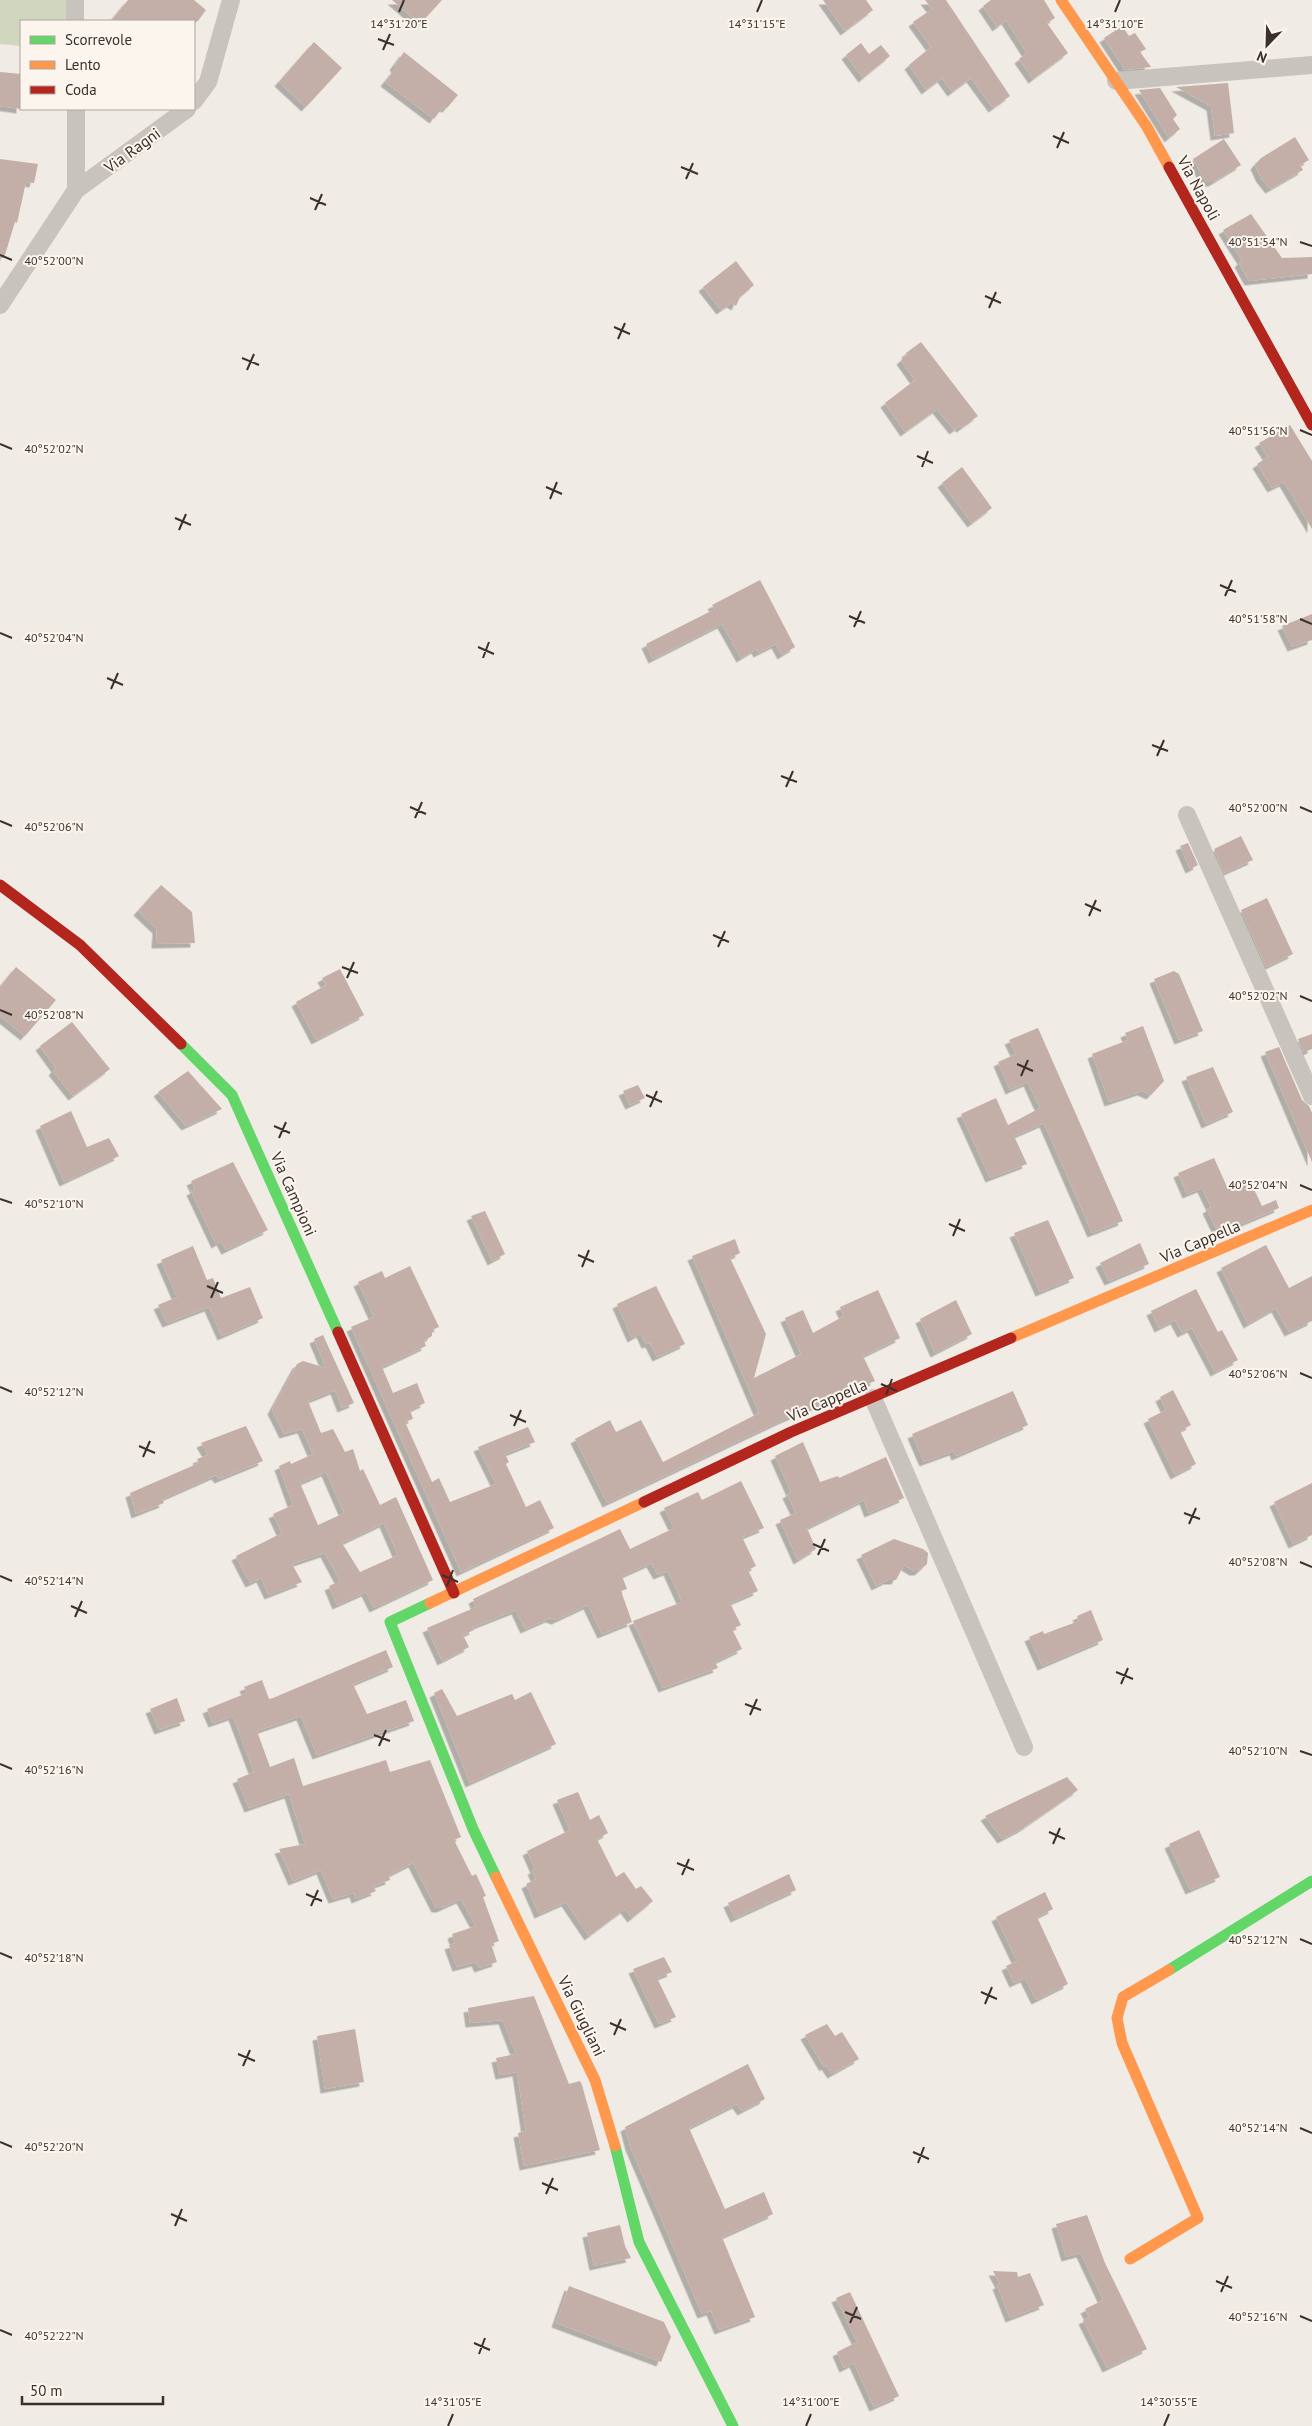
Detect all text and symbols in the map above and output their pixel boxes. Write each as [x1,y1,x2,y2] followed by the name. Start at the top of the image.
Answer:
[370,16,428,31] text: 14°31'20"E
[728,16,786,31] text: 14°31'15"E
[1086,16,1144,31] text: 14°31'10"E
[20,20,195,110] legend
[1242,20,1292,70] north arrow
[65,30,132,49] text: Scorrevole
[1254,47,1270,67] text: N
[65,55,101,74] text: Lento
[65,80,97,99] text: Coda
[99,123,164,178] street label: Via Ragni
[1173,151,1225,224] street label: Via Napoli
[1228,234,1288,249] text: 40°51'54"N
[24,253,84,268] text: 40°52'00"N
[1228,423,1288,438] text: 40°51'56"N
[24,441,84,456] text: 40°52'02"N
[1228,611,1288,626] text: 40°51'58"N
[24,630,84,645] text: 40°52'04"N
[1228,800,1288,815] text: 40°52'00"N
[24,819,84,834] text: 40°52'06"N
[1228,988,1288,1003] text: 40°52'02"N
[24,1007,84,1022] text: 40°52'08"N
[266,1148,321,1239] street label: Via Campioni
[1228,1177,1288,1192] text: 40°52'04"N
[24,1196,84,1211] text: 40°52'10"N
[1156,1215,1243,1267] street label: Via Cappella
[1228,1366,1288,1381] text: 40°52'06"N
[783,1374,870,1426] street label: Via Cappella
[24,1384,84,1399] text: 40°52'12"N
[1228,1554,1288,1569] text: 40°52'08"N
[24,1573,84,1588] text: 40°52'14"N
[1228,1743,1288,1758] text: 40°52'10"N
[24,1762,84,1777] text: 40°52'16"N
[1228,1932,1288,1947] text: 40°52'12"N
[24,1950,84,1965] text: 40°52'18"N
[554,1972,610,2059] street label: Via Giugliani
[1228,2120,1288,2135] text: 40°52'14"N
[24,2139,84,2154] text: 40°52'20"N
[1228,2309,1288,2324] text: 40°52'16"N
[24,2328,84,2343] text: 40°52'22"N
[22,2374,164,2406] scale bar
[30,2381,63,2400] text: 50 m
[424,2394,482,2409] text: 14°31'05"E
[782,2394,840,2409] text: 14°31'00"E
[1140,2394,1198,2409] text: 14°30'55"E

